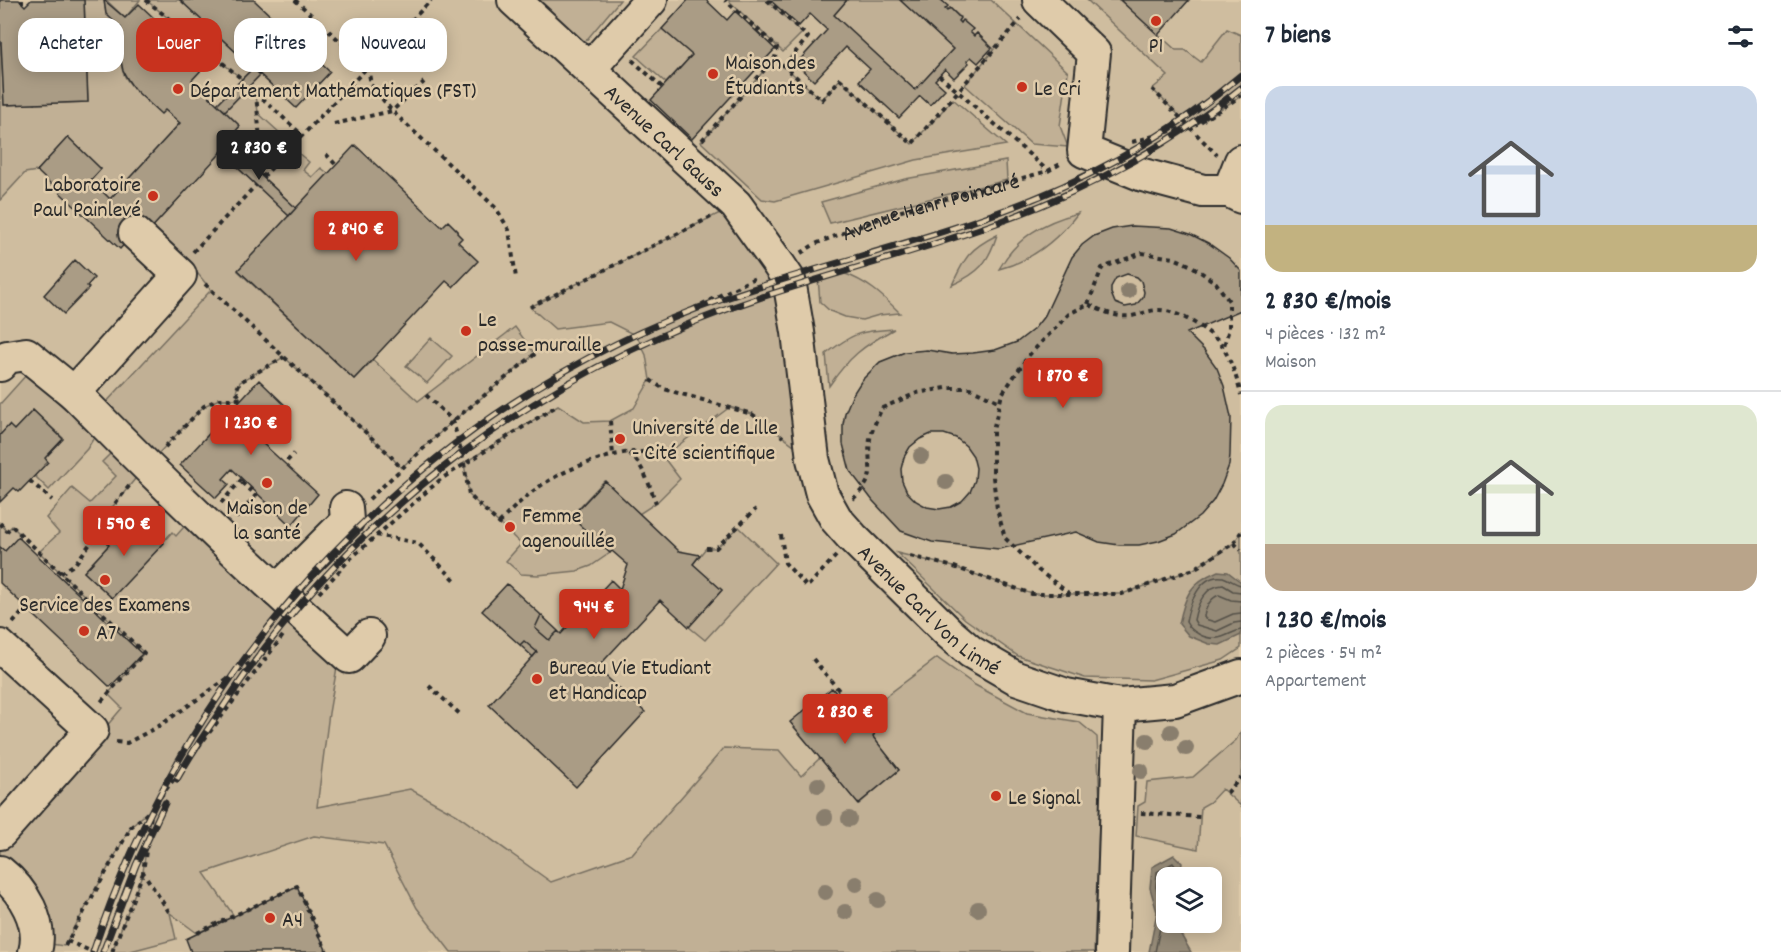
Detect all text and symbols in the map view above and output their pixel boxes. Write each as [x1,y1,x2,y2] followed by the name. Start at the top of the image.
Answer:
[1149,14,1163,28] marker: P1
[18,18,124,72] chip: Acheter
[136,18,222,72] chip: Louer
[234,18,327,72] chip: Filtres
[339,18,447,72] chip: Nouveau
[1265,18,1331,55] text: 7 biens
[1724,20,1757,53] icon: filters
[1149,32,1163,63] place label: P1
[725,49,816,105] place label: Maison des Étudiants
[706,67,720,81] marker: Maison des Étudiants
[1034,75,1081,106] place label: Le Cri
[190,77,476,108] place label: Département Mathématiques (FST)
[596,79,730,206] street label: Avenue Carl Gauss
[1015,80,1029,94] marker: Le Cri
[171,82,185,96] marker: Département Mathématiques (FST)
[1457,125,1565,233] icon: home
[204,130,314,181] pin: 2 830 €
[231,135,287,163] text: 2 830 €
[838,168,1023,251] street label: Avenue Henri Poincaré
[33,171,141,227] place label: Laboratoire Paul Painlevé
[146,189,160,203] marker: Laboratoire Paul Painlevé
[301,211,411,262] pin: 2 840 €
[328,216,384,244] text: 2 840 €
[1265,284,1391,321] text: 2 830 €/mois
[478,306,601,362] place label: Le passe-muraille
[1265,321,1386,349] text: 4 pièces · 132 m²
[459,324,473,338] marker: Le passe-muraille
[1265,349,1316,377] text: Maison
[1008,358,1118,409] pin: 1 870 €
[1037,363,1089,391] text: 1 870 €
[196,405,306,456] pin: 1 230 €
[224,410,278,438] text: 1 230 €
[632,414,778,470] place label: Université de Lille ‐ Cité scientifique
[613,432,627,446] marker: Université de Lille ‐ Cité scientifique
[1457,444,1565,552] icon: home
[260,476,274,490] marker: Maison de la santé
[226,494,308,550] place label: Maison de la santé
[522,502,615,558] place label: Femme agenouillée
[69,506,179,557] pin: 1 590 €
[97,511,151,539] text: 1 590 €
[503,520,517,534] marker: Femme agenouillée
[849,539,1005,685] street label: Avenue Carl Von Linné
[98,573,112,587] marker: Service des Examens
[552,589,636,640] pin: 944 €
[19,591,191,622] place label: Service des Examens
[573,594,615,622] text: 944 €
[1265,603,1387,640] text: 1 230 €/mois
[96,619,116,650] place label: A7
[77,624,91,638] marker: A7
[1265,640,1382,668] text: 2 pièces · 54 m²
[549,654,711,710] place label: Bureau Vie Etudiant et Handicap
[1265,668,1367,696] text: Appartement
[530,672,544,686] marker: Bureau Vie Etudiant et Handicap
[790,694,900,745] pin: 2 830 €
[817,699,873,727] text: 2 830 €
[1008,784,1081,815] place label: Le Signal
[989,789,1003,803] marker: Le Signal
[1156,867,1222,933] map controls
[1156,867,1222,933] button: layers
[282,906,303,937] place label: A4
[263,911,277,925] marker: A4

